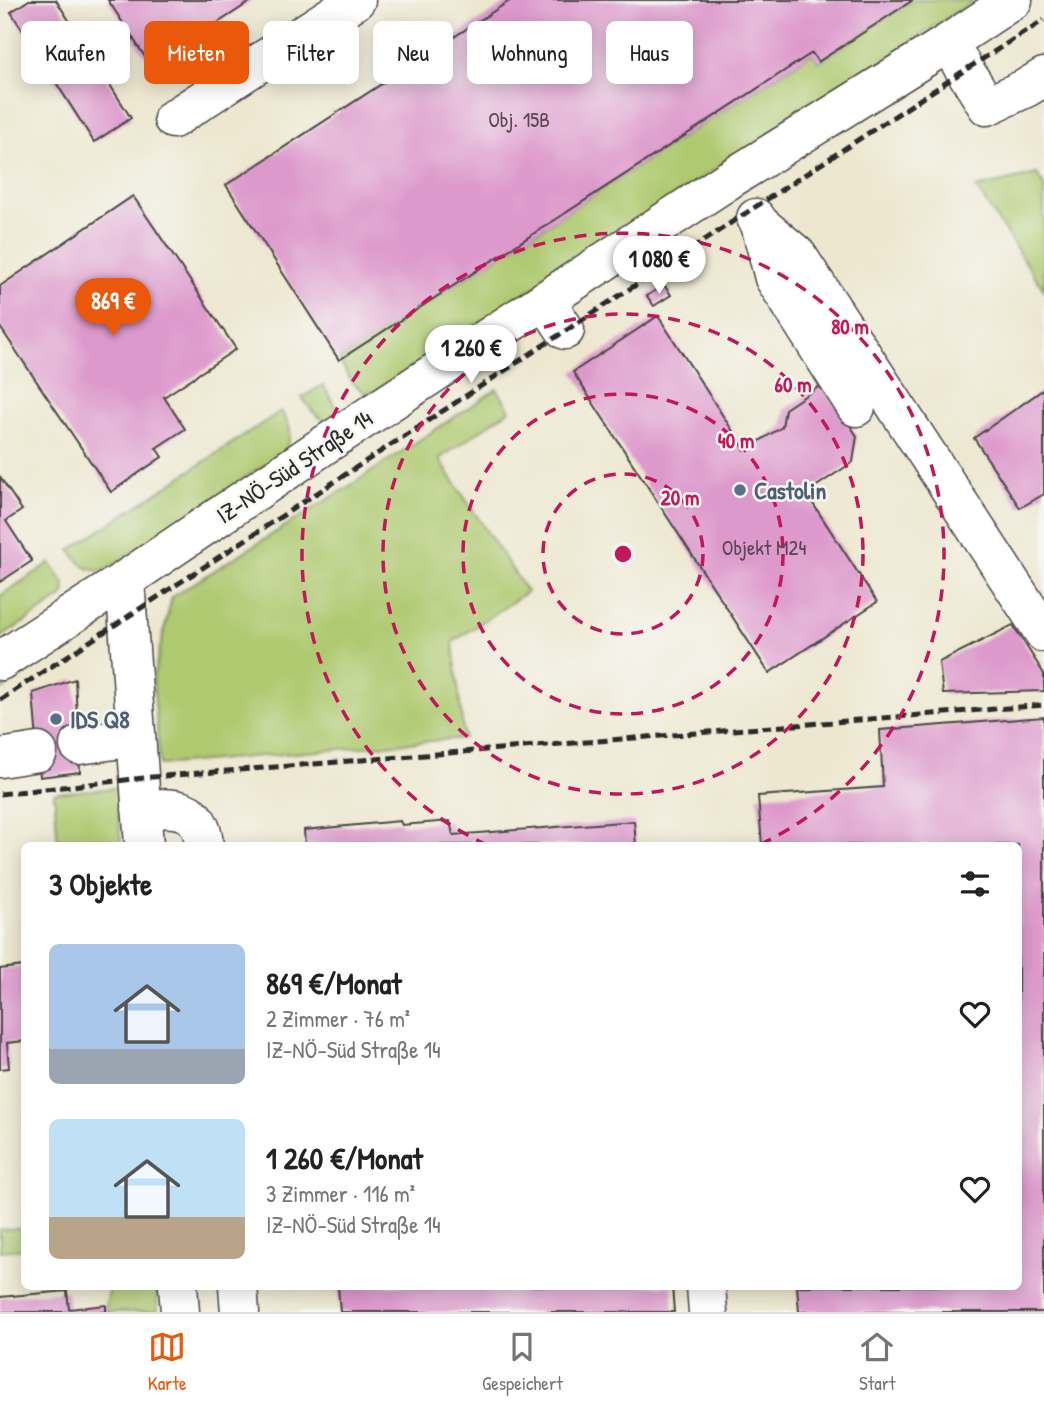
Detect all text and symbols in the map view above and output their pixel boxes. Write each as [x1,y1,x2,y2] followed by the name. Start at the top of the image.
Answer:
[21,21,130,84] chip: Kaufen
[144,21,249,84] chip: Mieten
[263,21,359,84] chip: Filter
[373,21,453,84] chip: Neu
[467,21,592,84] chip: Wohnung
[606,21,693,84] chip: Haus
[488,105,550,134] house number: Obj. 15B
[594,236,724,296] pin: 1 080 €
[629,243,689,274] text: 1 080 €
[64,278,162,338] pin: 869 €
[91,285,135,316] text: 869 €
[831,312,869,341] text: 80 m
[406,326,536,385] pin: 1 260 €
[441,332,501,363] text: 1 260 €
[775,370,811,399] text: 60 m
[210,402,378,530] street label: IZ-NÖ-Süd Straße 14
[718,426,754,455] text: 40 m
[754,474,826,506] place label: Castolin
[732,482,748,498] marker: Castolin
[661,483,699,512] text: 20 m
[722,533,806,562] house number: Objekt M24
[611,542,635,566] centre of rings
[70,703,130,735] place label: IDS Q8
[48,711,64,727] marker: IDS Q8
[49,864,152,904] text: 3 Objekte
[956,865,994,903] icon: filters
[266,963,402,1003] text: 869 €/Monat
[105,972,189,1056] icon: home
[956,995,994,1033] icon: heart
[266,1003,410,1034] text: 2 Zimmer · 76 m²
[266,1034,441,1065] text: IZ-NÖ-Süd Straße 14
[266,1138,423,1178] text: 1 260 €/Monat
[105,1147,189,1231] icon: home
[956,1170,994,1208] icon: heart
[266,1178,415,1209] text: 3 Zimmer · 116 m²
[266,1209,441,1240] text: IZ-NÖ-Süd Straße 14
[148,1328,187,1396] tab: Karte
[482,1328,563,1396] tab: Gespeichert
[858,1328,896,1396] tab: Start

